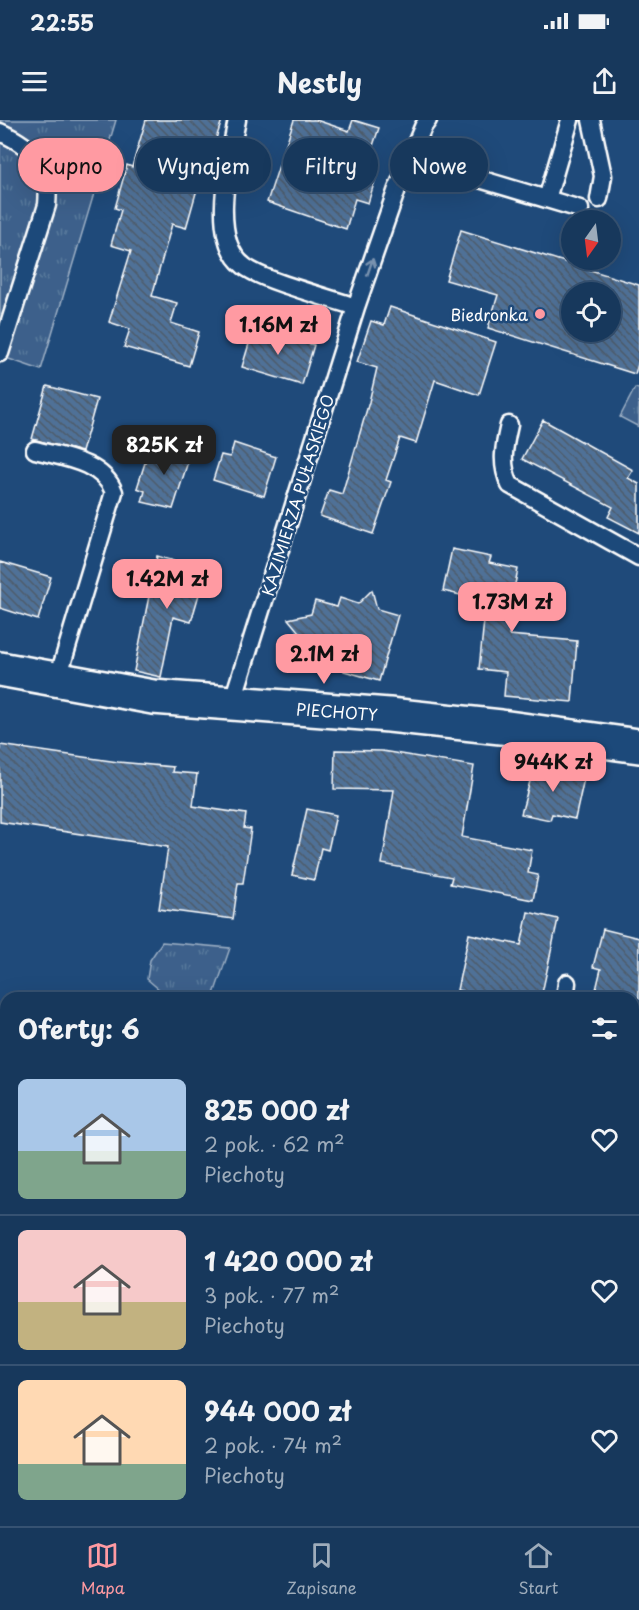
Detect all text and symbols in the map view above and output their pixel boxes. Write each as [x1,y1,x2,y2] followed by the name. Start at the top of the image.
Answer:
[30,5,94,38] text: 22:55
[277,61,362,102] text: Nestly
[18,65,51,98] icon: menu
[588,65,621,98] icon: share
[18,138,124,192] chip: Kupno
[136,138,271,192] chip: Wynajem
[283,138,378,192] chip: Filtry
[390,138,488,192] chip: Nowe
[561,210,621,270] north arrow
[561,210,621,342] map controls
[365,258,376,277] one-way arrow
[561,282,621,342] button: locate
[450,302,528,326] place label: Biedronka
[216,305,340,356] pin: 1.16M zł
[533,307,547,321] marker: Biedronka
[239,309,317,339] text: 1.16M zł
[255,391,339,599] street label: KAZIMIERZA PUŁASKIEGO
[109,425,219,476] pin: 825K zł
[126,429,202,459] text: 825K zł
[105,559,229,610] pin: 1.42M zł
[126,563,208,593] text: 1.42M zł
[450,582,574,633] pin: 1.73M zł
[472,586,552,616] text: 1.73M zł
[269,634,379,685] pin: 2.1M zł
[290,638,358,668] text: 2.1M zł
[295,696,379,726] street label: PIECHOTY
[498,742,608,793] pin: 944K zł
[514,746,592,776] text: 944K zł
[18,1009,140,1048] text: Oferty: 6
[588,1012,621,1045] icon: filters
[204,1090,348,1129] text: 825 000 zł
[66,1103,138,1175] icon: home
[588,1123,621,1156] icon: heart
[204,1129,345,1159] text: 2 pok. · 62 m²
[204,1159,285,1189] text: Piechoty
[204,1241,372,1280] text: 1 420 000 zł
[66,1254,138,1326] icon: home
[588,1274,621,1307] icon: heart
[204,1280,339,1310] text: 3 pok. · 77 m²
[204,1310,285,1340] text: Piechoty
[204,1391,350,1430] text: 944 000 zł
[66,1404,138,1476] icon: home
[588,1424,621,1457] icon: heart
[204,1430,342,1460] text: 2 pok. · 74 m²
[204,1460,285,1490] text: Piechoty
[81,1539,125,1599] tab: Mapa
[286,1539,357,1599] tab: Zapisane
[518,1539,558,1599] tab: Start

